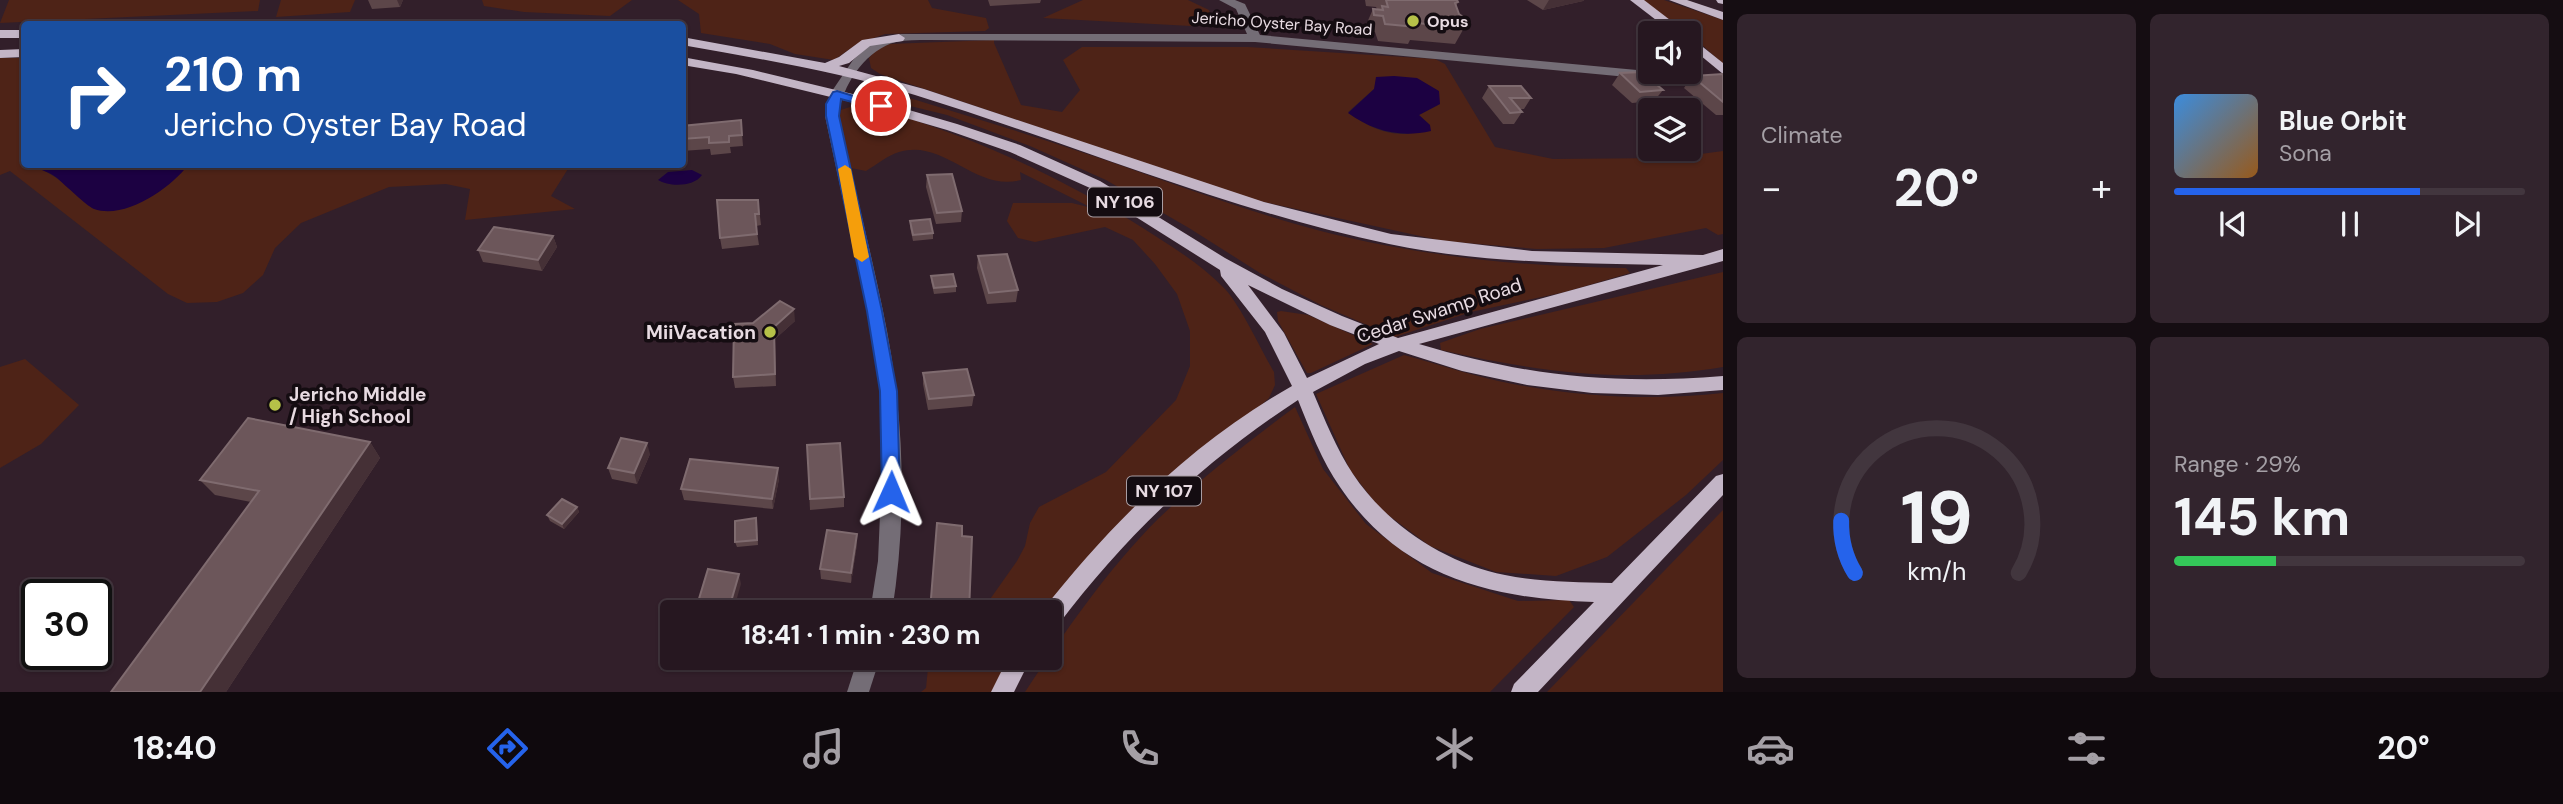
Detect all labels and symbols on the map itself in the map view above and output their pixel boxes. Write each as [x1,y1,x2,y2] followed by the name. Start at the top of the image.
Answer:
[1191,7,1373,40] street label: Jericho Oyster Bay Road
[1427,11,1468,32] place label: Opus
[1405,13,1421,29] marker: Opus
[851,76,911,136] pin
[1088,188,1162,216] road number: NY 106
[1353,272,1525,349] street label: Cedar Swamp Road
[646,320,756,345] place label: MiiVacation
[762,324,778,340] marker: MiiVacation
[289,382,426,429] place label: Jericho Middle / High School
[267,397,283,413] marker: Jericho Middle / High School
[854,455,928,529] position arrow
[1127,476,1201,505] road number: NY 107
[21,579,112,670] speed limit sign: 30

